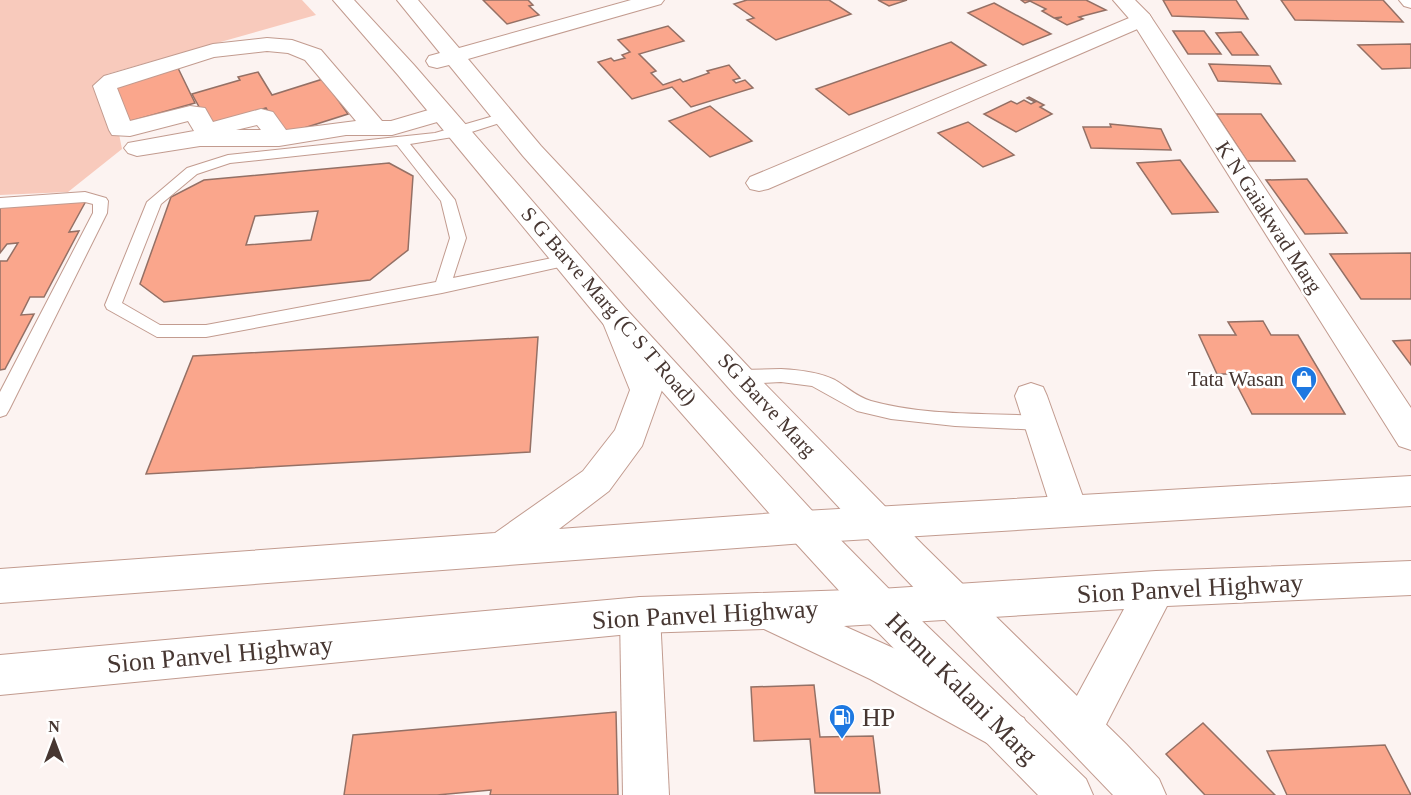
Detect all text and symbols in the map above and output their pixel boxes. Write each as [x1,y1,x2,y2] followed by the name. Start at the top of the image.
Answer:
[1211,137,1327,298] street label: K N Gaiakwad Marg
[516,202,702,410] street label: S G Barve Marg (C S T Road)
[713,348,821,462] street label: SG Barve Marg
[1289,364,1319,402] shop icon: Tata Wasan
[1188,367,1284,391] place label: Tata Wasan
[1076,568,1304,609] street label: Sion Panvel Highway
[591,594,819,635] street label: Sion Panvel Highway
[880,607,1043,770] street label: Hemu Kalani Marg
[106,630,334,679] street label: Sion Panvel Highway
[827,702,857,740] fuel station icon: HP
[862,703,895,732] place label: HP
[24,711,84,771] north arrow
[48,718,60,735] text: N

